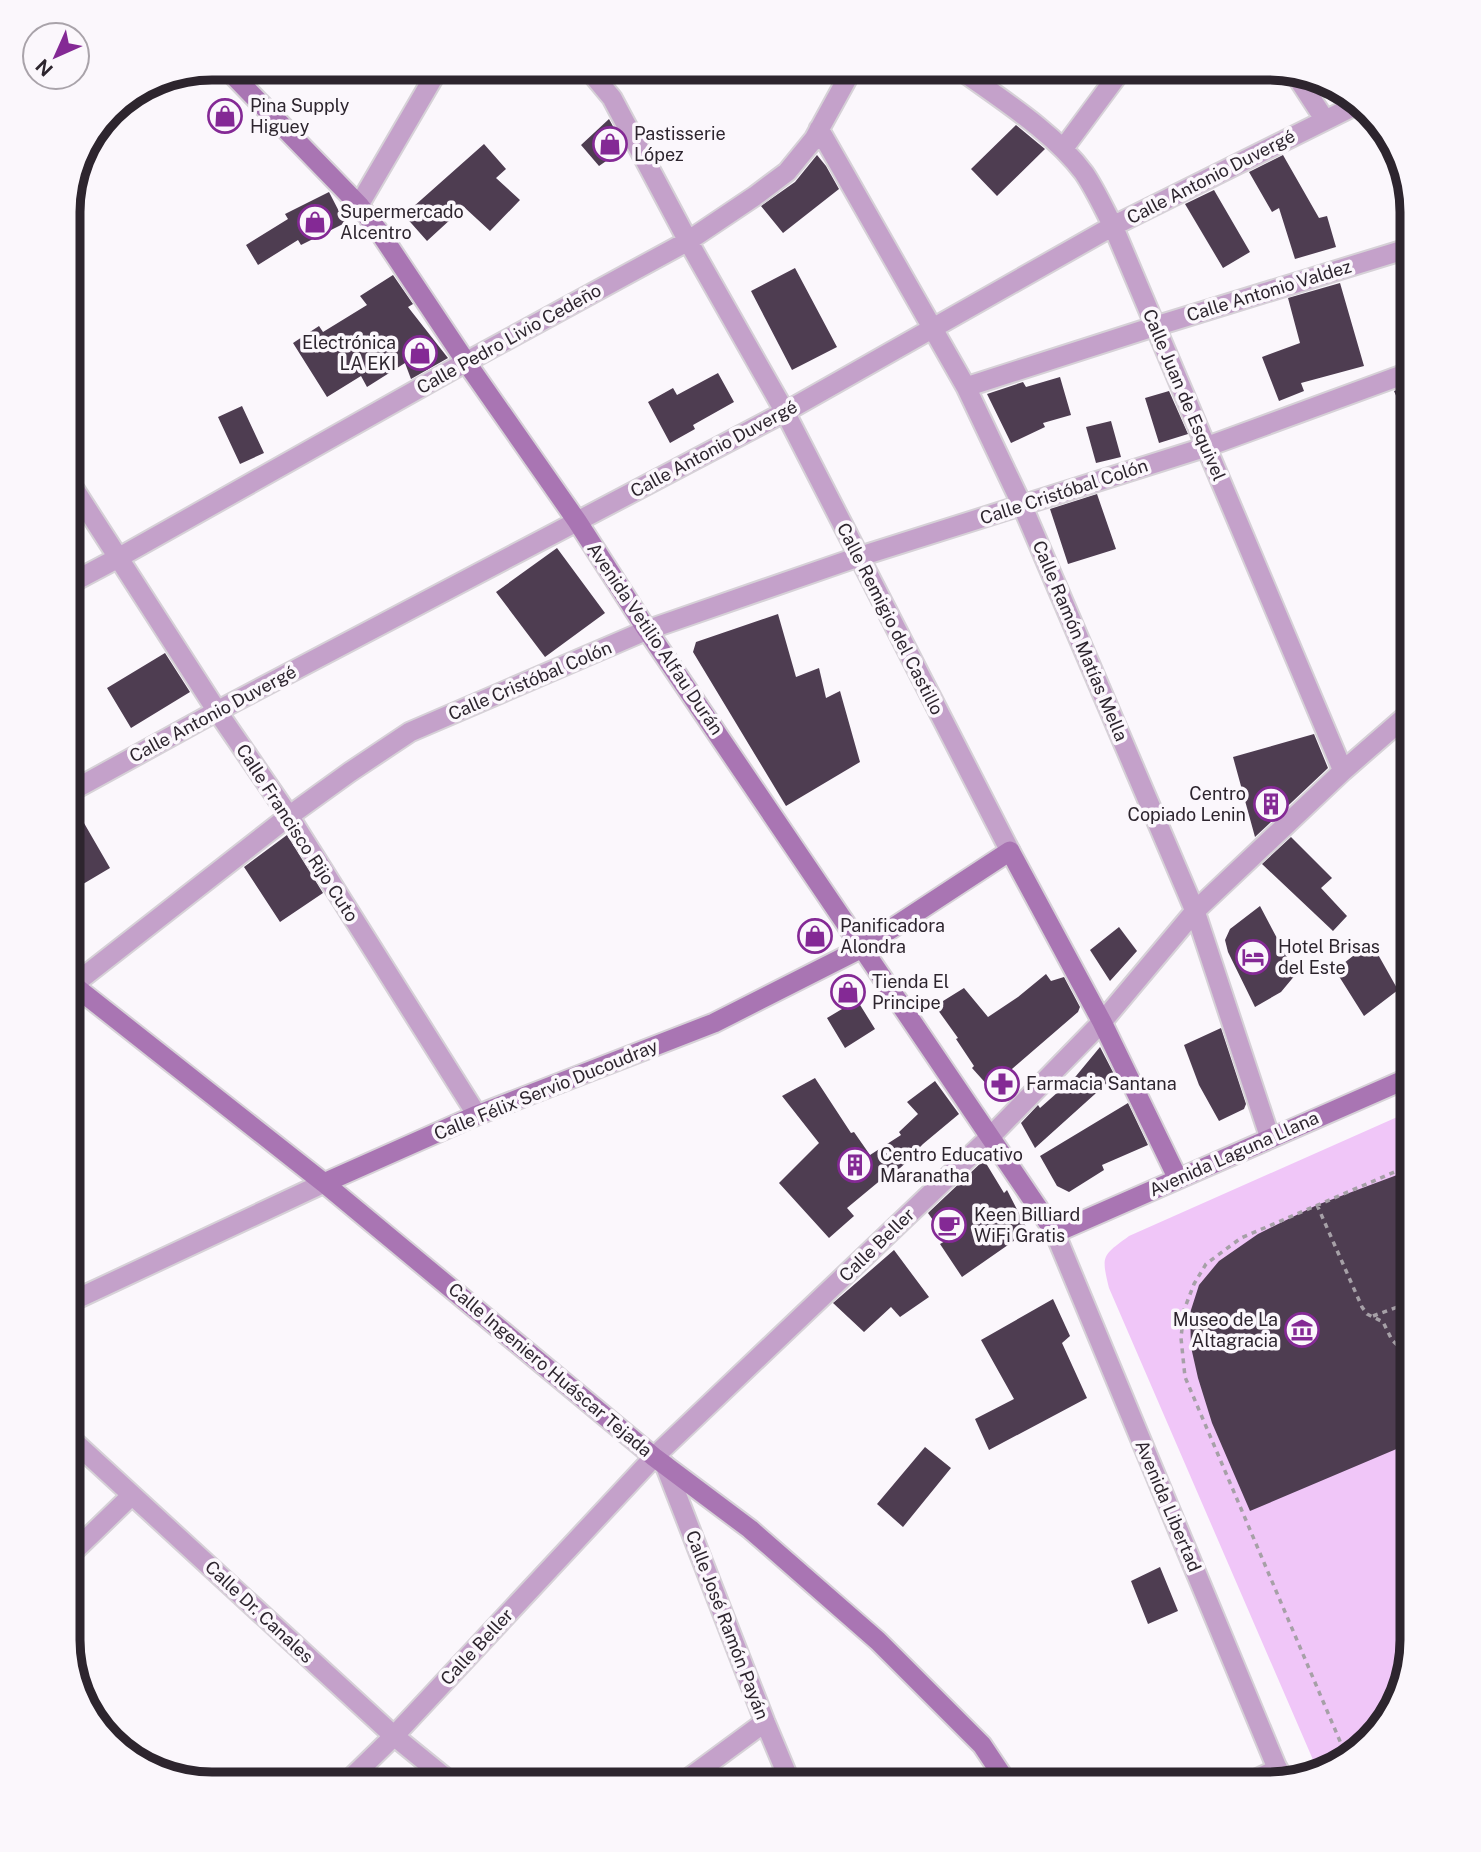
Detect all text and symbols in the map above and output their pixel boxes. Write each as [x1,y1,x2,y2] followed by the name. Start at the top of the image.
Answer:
[21,21,91,91] north arrow
[31,55,57,81] text: N
[250,95,350,137] place label: Pina Supply Higuey
[206,97,244,135] shop icon: Pina Supply Higuey
[634,123,726,165] place label: Pastisserie López
[591,125,629,163] shop icon: Pastisserie López
[1123,125,1298,228] street label: Calle Antonio Duvergé
[340,201,464,243] place label: Supermercado Alcentro
[296,203,334,241] shop icon: Supermercado Alcentro
[1184,255,1354,326] street label: Calle Antonio Valdez
[413,279,605,398] street label: Calle Pedro Livio Cedeño
[1139,306,1230,484] street label: Calle Juan de Esquivel
[302,332,396,374] place label: Electrónica LA EKI
[401,334,439,372] shop icon: Electrónica LA EKI
[627,396,801,501] street label: Calle Antonio Duvergé
[977,454,1150,529] street label: Calle Cristóbal Colón
[833,519,948,718] street label: Calle Remigio del Castillo
[1029,537,1132,744] street label: Calle Ramón Matías Mella
[583,539,728,739] street label: Avenida Vetilio Alfau Durán
[445,637,615,724] street label: Calle Cristóbal Colón
[126,661,300,766] street label: Calle Antonio Duvergé
[232,740,363,925] street label: Calle Francisco Rijo Cuto
[1128,783,1246,825] place label: Centro Copiado Lenin
[1252,785,1290,823] building icon: Centro Copiado Lenin
[840,915,945,957] place label: Panificadora Alondra
[796,917,834,955] shop icon: Panificadora Alondra
[1278,936,1380,978] place label: Hotel Brisas del Este
[1234,938,1272,976] hotel icon: Hotel Brisas del Este
[872,971,949,1013] place label: Tienda El Principe
[829,973,867,1011] shop icon: Tienda El Principe
[431,1035,661,1144] street label: Calle Félix Servio Ducoudray
[983,1065,1021,1103] pharmacy icon: Farmacia Santana
[1026,1073,1177,1094] place label: Farmacia Santana
[1146,1107,1322,1200] street label: Avenida Laguna Llana
[880,1144,1023,1186] place label: Centro Educativo Maranatha
[836,1146,874,1184] building icon: Centro Educativo Maranatha
[835,1204,919,1286] street label: Calle Beller
[974,1204,1080,1246] place label: Keen Billiard WiFi Gratis
[930,1206,968,1244] cafe icon: Keen Billiard WiFi Gratis
[444,1278,656,1461] street label: Calle Ingeniero Huáscar Tejada
[1173,1309,1278,1351] place label: Museo de La Altagracia
[1283,1311,1321,1349] museum icon: Museo de La Altagracia
[1131,1437,1206,1575] street label: Avenida Libertad
[682,1527,773,1722] street label: Calle José Ramón Payán
[201,1556,318,1667] street label: Calle Dr. Canales
[436,1604,517,1689] street label: Calle Beller

